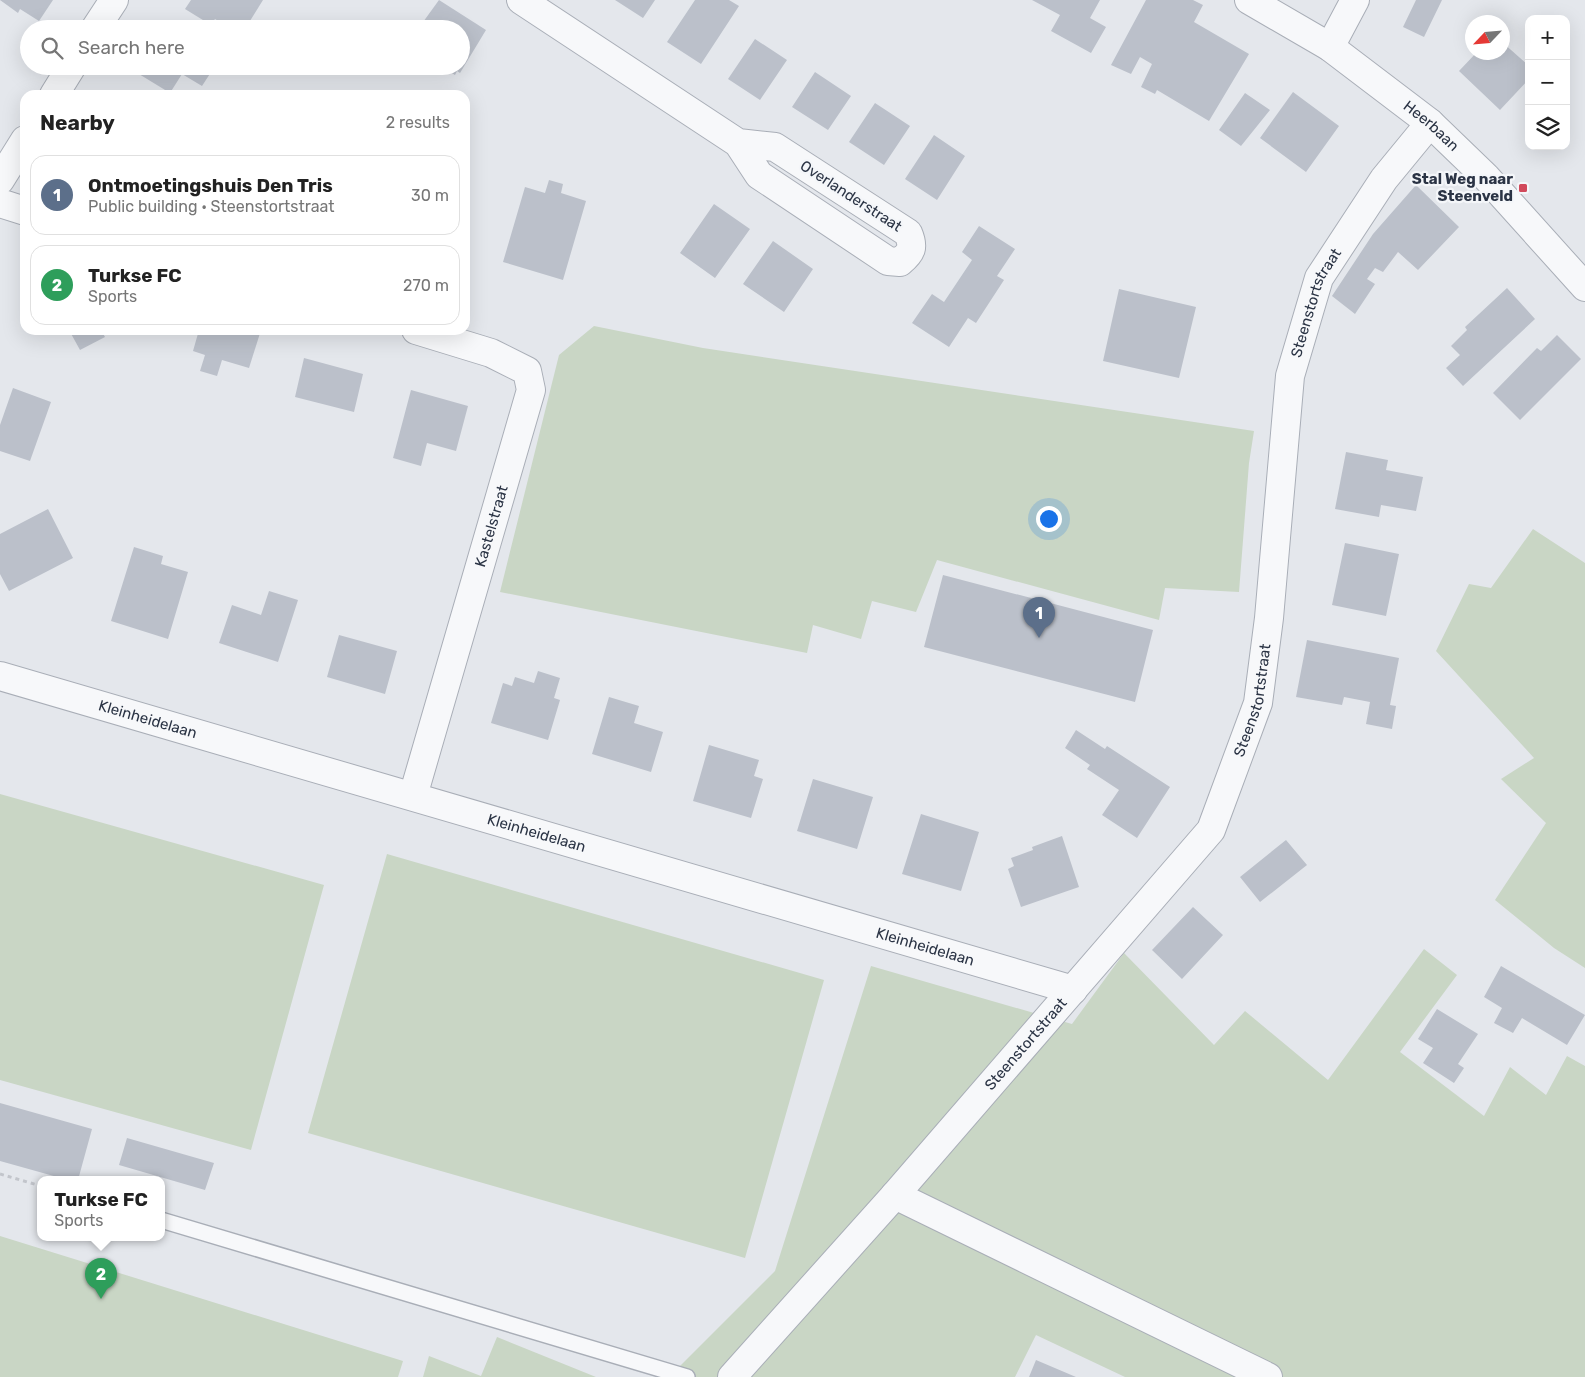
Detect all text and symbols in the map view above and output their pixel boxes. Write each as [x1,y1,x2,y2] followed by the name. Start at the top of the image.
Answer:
[1465,15,1510,60] north arrow
[1525,15,1570,150] map controls
[1525,15,1570,60] button: +
[20,20,470,75] search box
[38,34,66,62] icon: search
[78,36,185,59] text: Search here
[1525,60,1570,105] button: −
[1400,97,1463,155] street label: Heerbaan
[1525,105,1570,150] button: layers
[40,110,115,135] text: Nearby
[386,113,450,132] text: 2 results
[797,156,905,236] street label: Overlanderstraat
[1412,170,1513,205] place label: Stal Weg naar Steenveld
[88,174,333,197] text: Ontmoetingshuis Den Tris
[1517,182,1529,194] marker: Stal Weg naar Steenveld
[53,186,61,205] text: 1
[411,186,449,205] text: 30 m
[88,197,335,216] text: Public building · Steenstortstraat
[1287,245,1345,360] street label: Steenstortstraat
[88,264,182,287] text: Turkse FC
[52,276,62,295] text: 2
[403,276,449,295] text: 270 m
[88,287,137,306] text: Sports
[471,483,512,569] street label: Kastelstraat
[1036,506,1062,532] your location
[1023,597,1055,638] pin: 1
[1230,643,1275,759] street label: Steenstortstraat
[96,696,199,742] street label: Kleinheidelaan
[485,810,588,856] street label: Kleinheidelaan
[874,924,977,970] street label: Kleinheidelaan
[981,994,1071,1094] street label: Steenstortstraat
[37,1176,165,1241] popup
[54,1188,148,1211] text: Turkse FC
[54,1211,103,1230] text: Sports
[85,1258,117,1299] pin: 2

